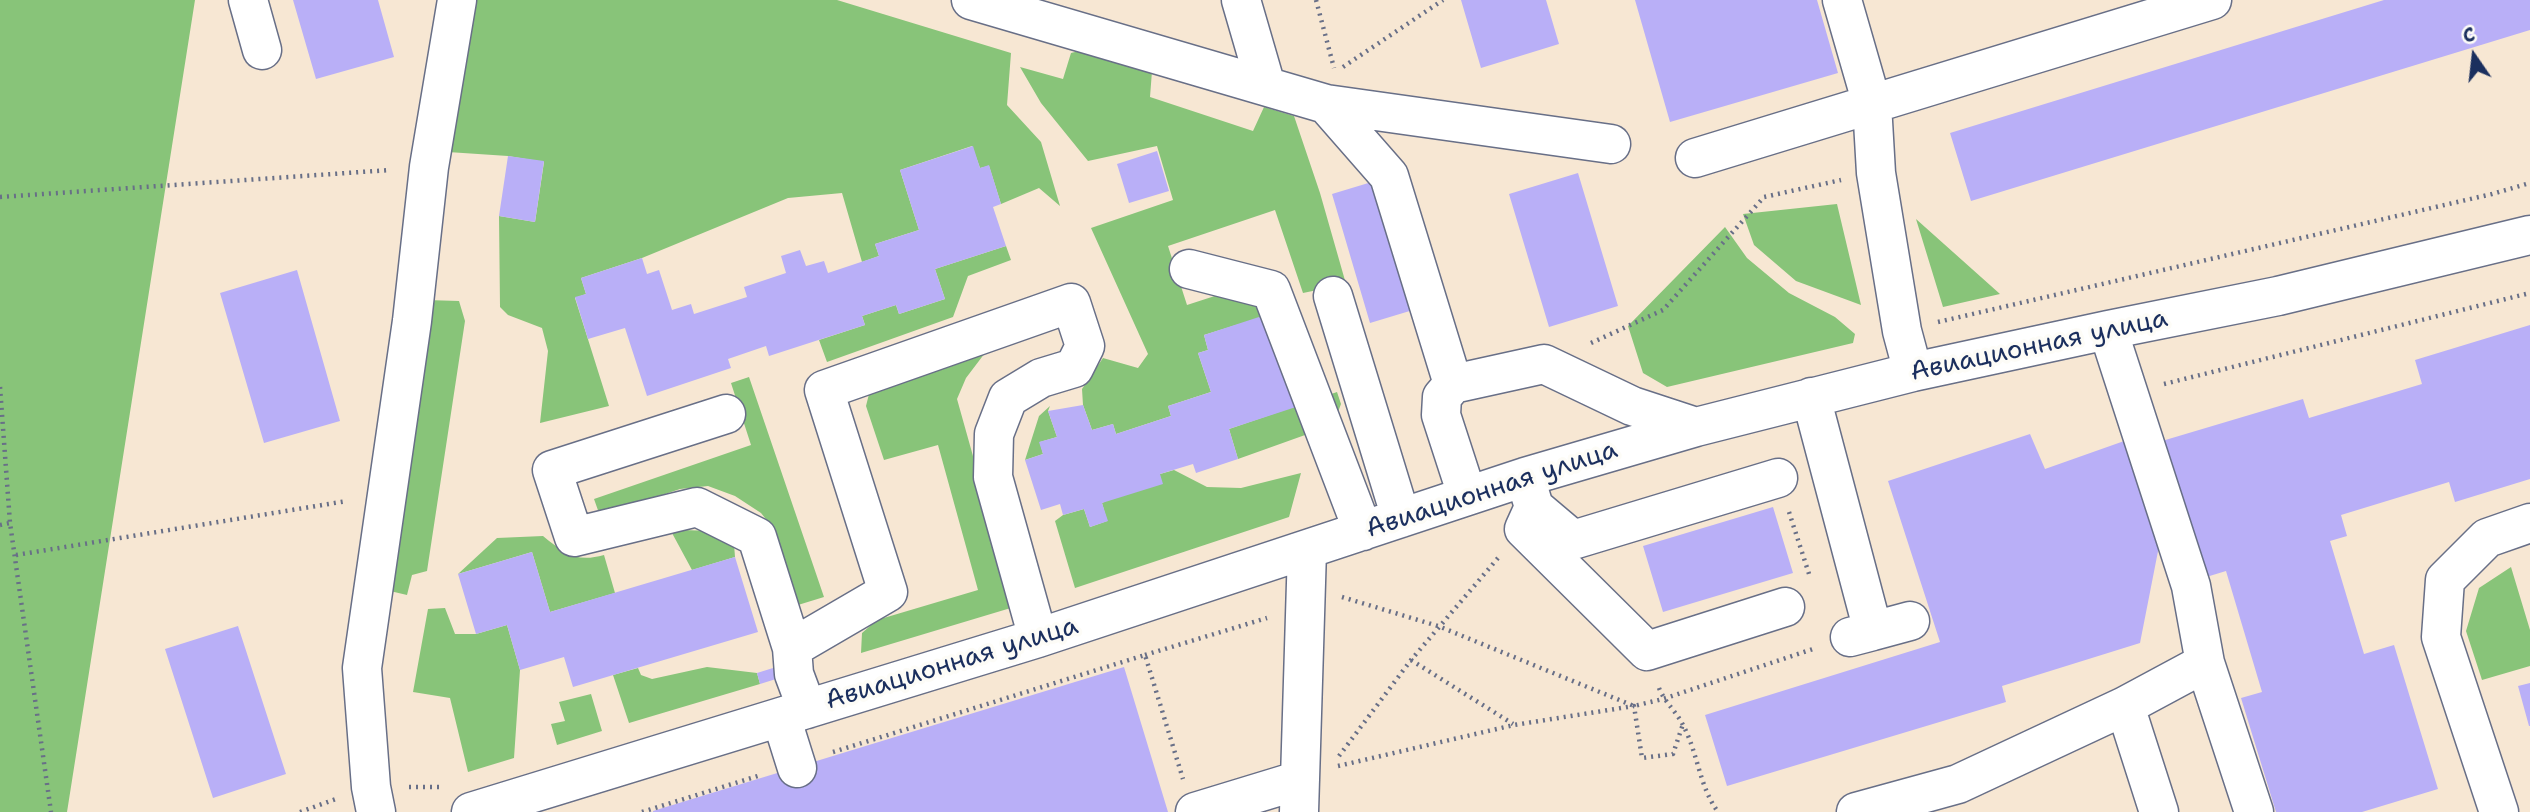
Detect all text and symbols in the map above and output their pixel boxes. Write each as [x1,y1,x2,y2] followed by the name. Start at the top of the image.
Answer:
[2439,21,2509,91] north arrow
[2460,22,2477,49] text: С
[1907,303,2171,389] street label: Авиационная улица
[1362,435,1622,545] street label: Авиационная улица
[822,611,1082,717] street label: Авиационная улица

